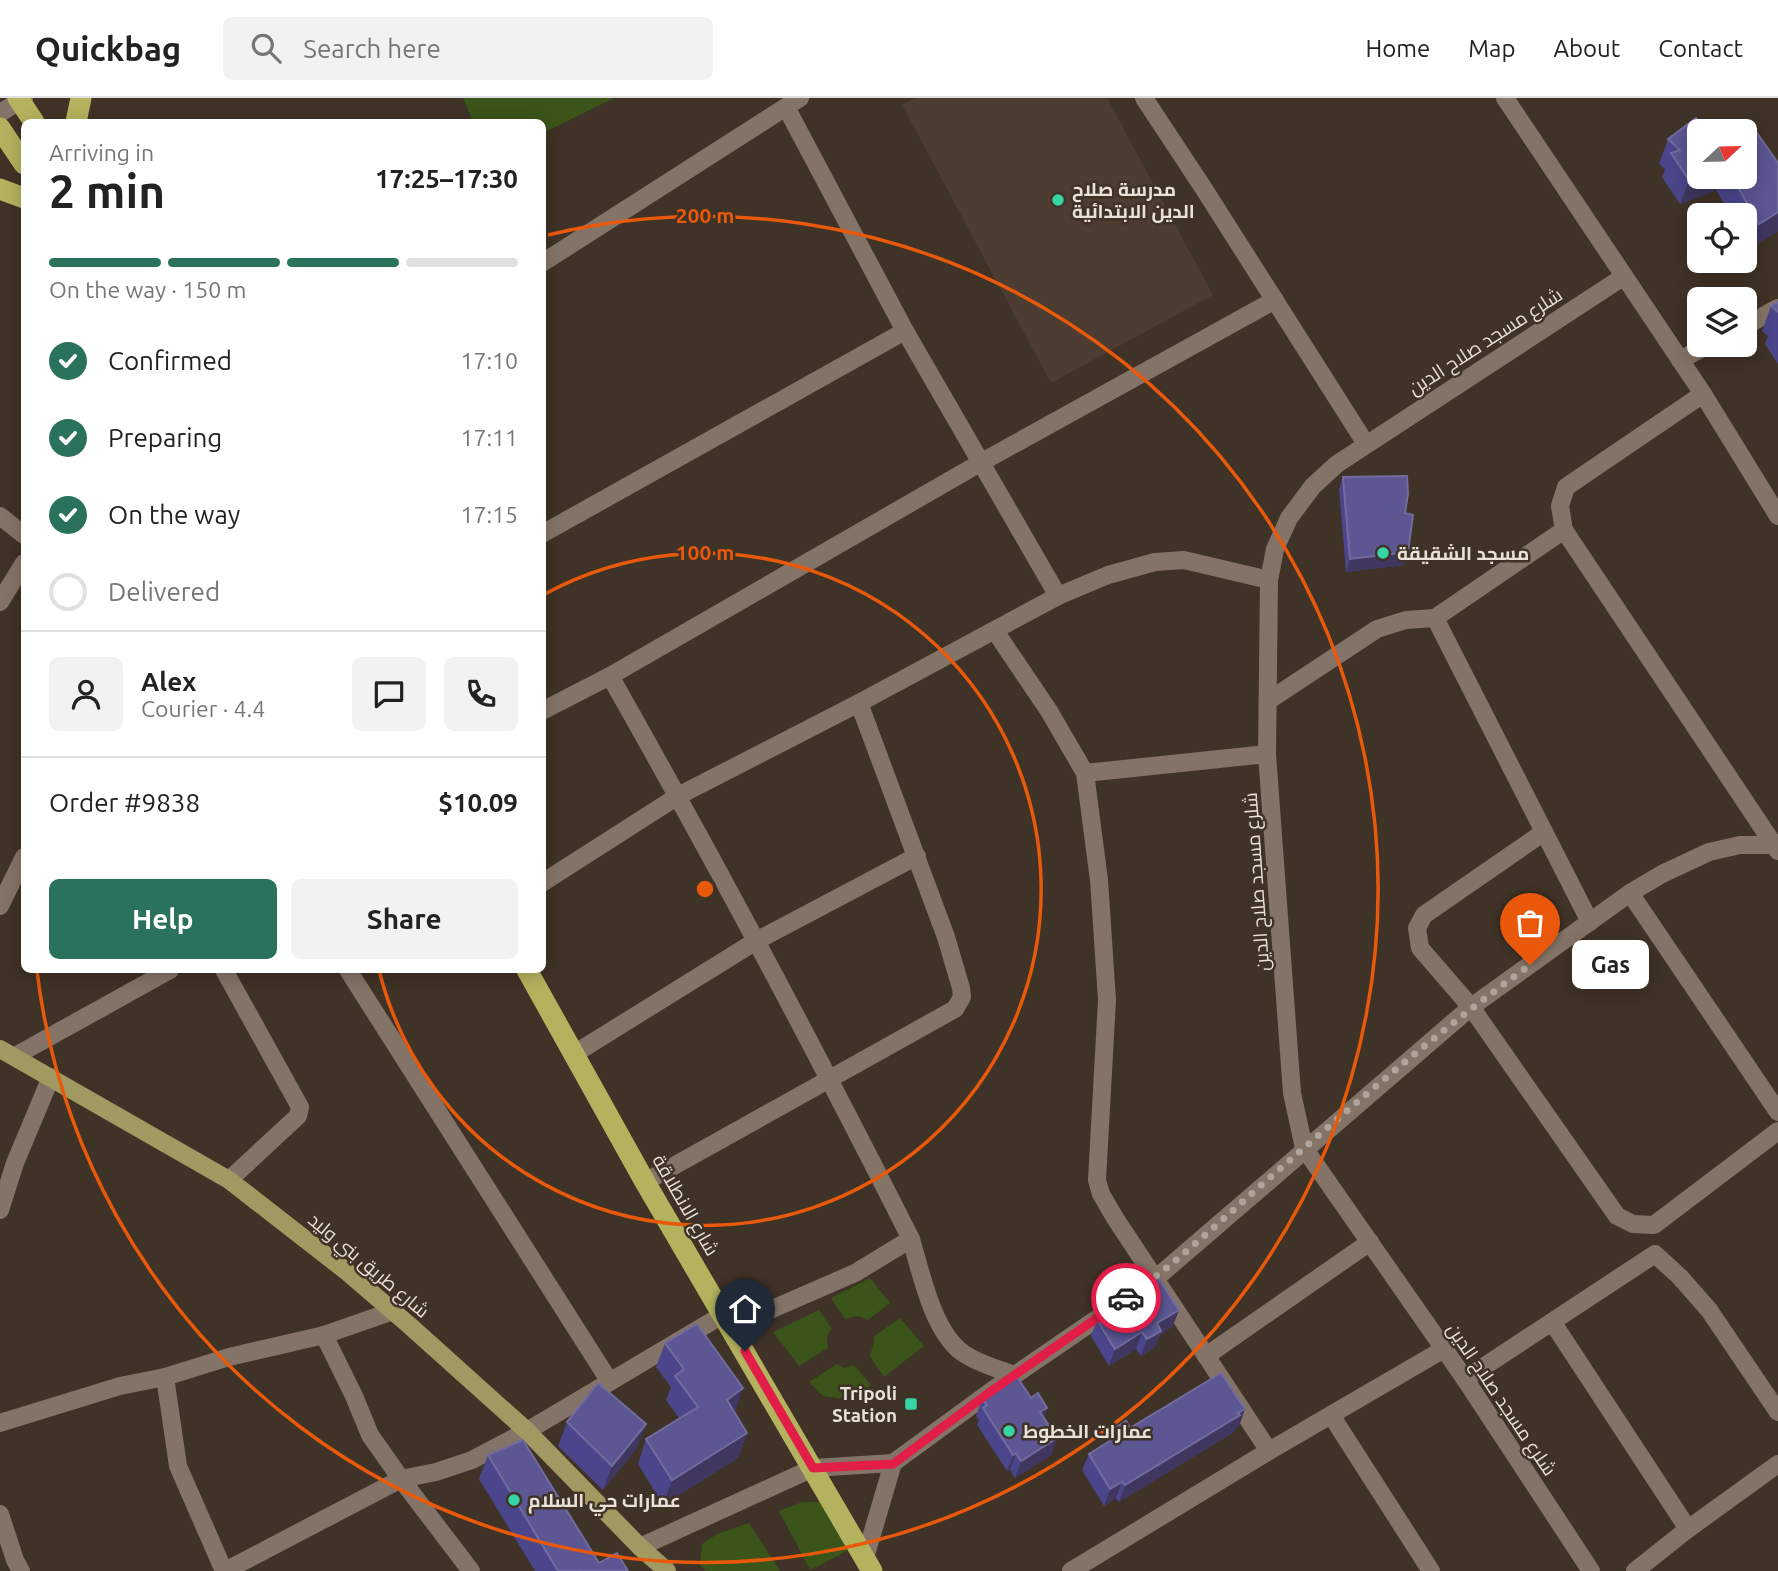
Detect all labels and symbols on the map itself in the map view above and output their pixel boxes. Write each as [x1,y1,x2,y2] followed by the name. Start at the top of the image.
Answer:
[1687,119,1757,189] north arrow
[1072,178,1195,223] place label: مدرسة صلاح الدين الابتدائية
[1050,192,1066,208] marker: مدرسة صلاح الدين الابتدائية
[676,203,734,227] text: 200 m
[1404,283,1568,402] street label: شلرع مسجد صلاح الدين
[676,540,734,564] text: 100 m
[1397,542,1529,564] place label: مسجد الشقيقة
[1375,545,1391,561] marker: مسجد الشقيقة
[1239,792,1276,972] street label: شلرع مسجد صلاح الدين
[693,877,717,901] centre of rings
[1500,893,1560,965] pin
[1572,940,1649,990] callout: Gas
[646,1151,724,1261] street label: شارع الانطلاقة
[302,1208,434,1325] street label: شارع طريق بني وليد
[1091,1263,1161,1333] courier
[715,1279,775,1351] pin
[1440,1319,1561,1481] street label: شلرع مسجد صلاح الدين
[832,1382,897,1426] place label: Tripoli Station
[903,1396,919,1412] marker: Tripoli Station
[1023,1420,1152,1443] place label: عمارات الخطوط
[1001,1423,1017,1439] marker: عمارات الخطوط
[528,1489,681,1516] place label: عمارات حي السلام
[506,1492,522,1508] marker: عمارات حي السلام

